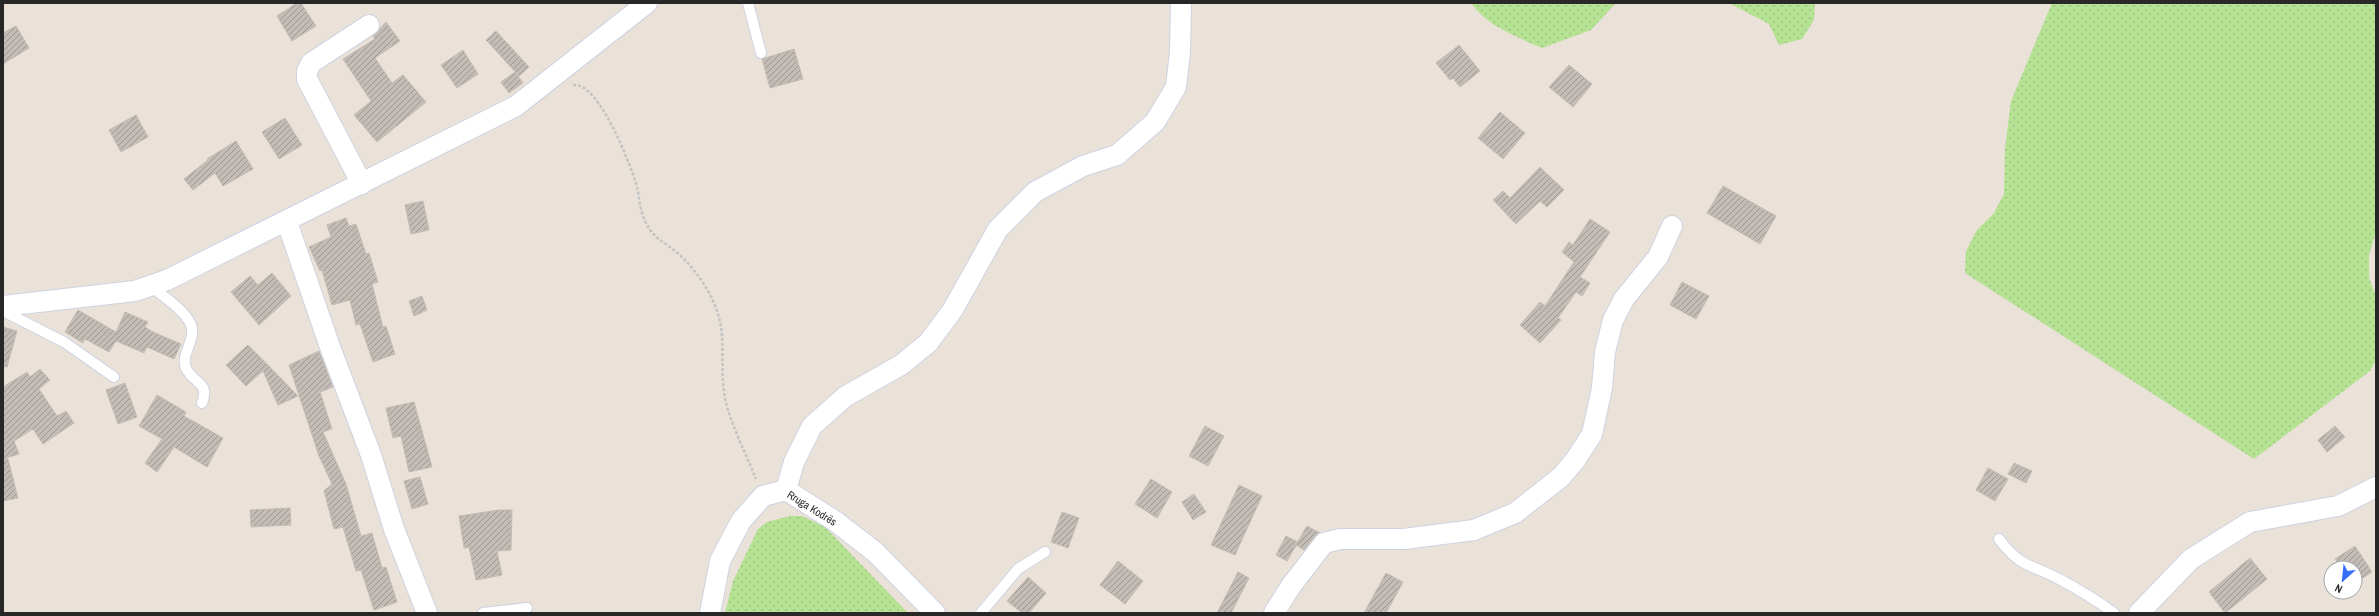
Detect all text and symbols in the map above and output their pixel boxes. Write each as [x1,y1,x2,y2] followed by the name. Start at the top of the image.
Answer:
[785,487,840,529] street label: Rruga Kodrës
[2323,560,2363,600] north arrow
[2332,581,2345,597] text: N

